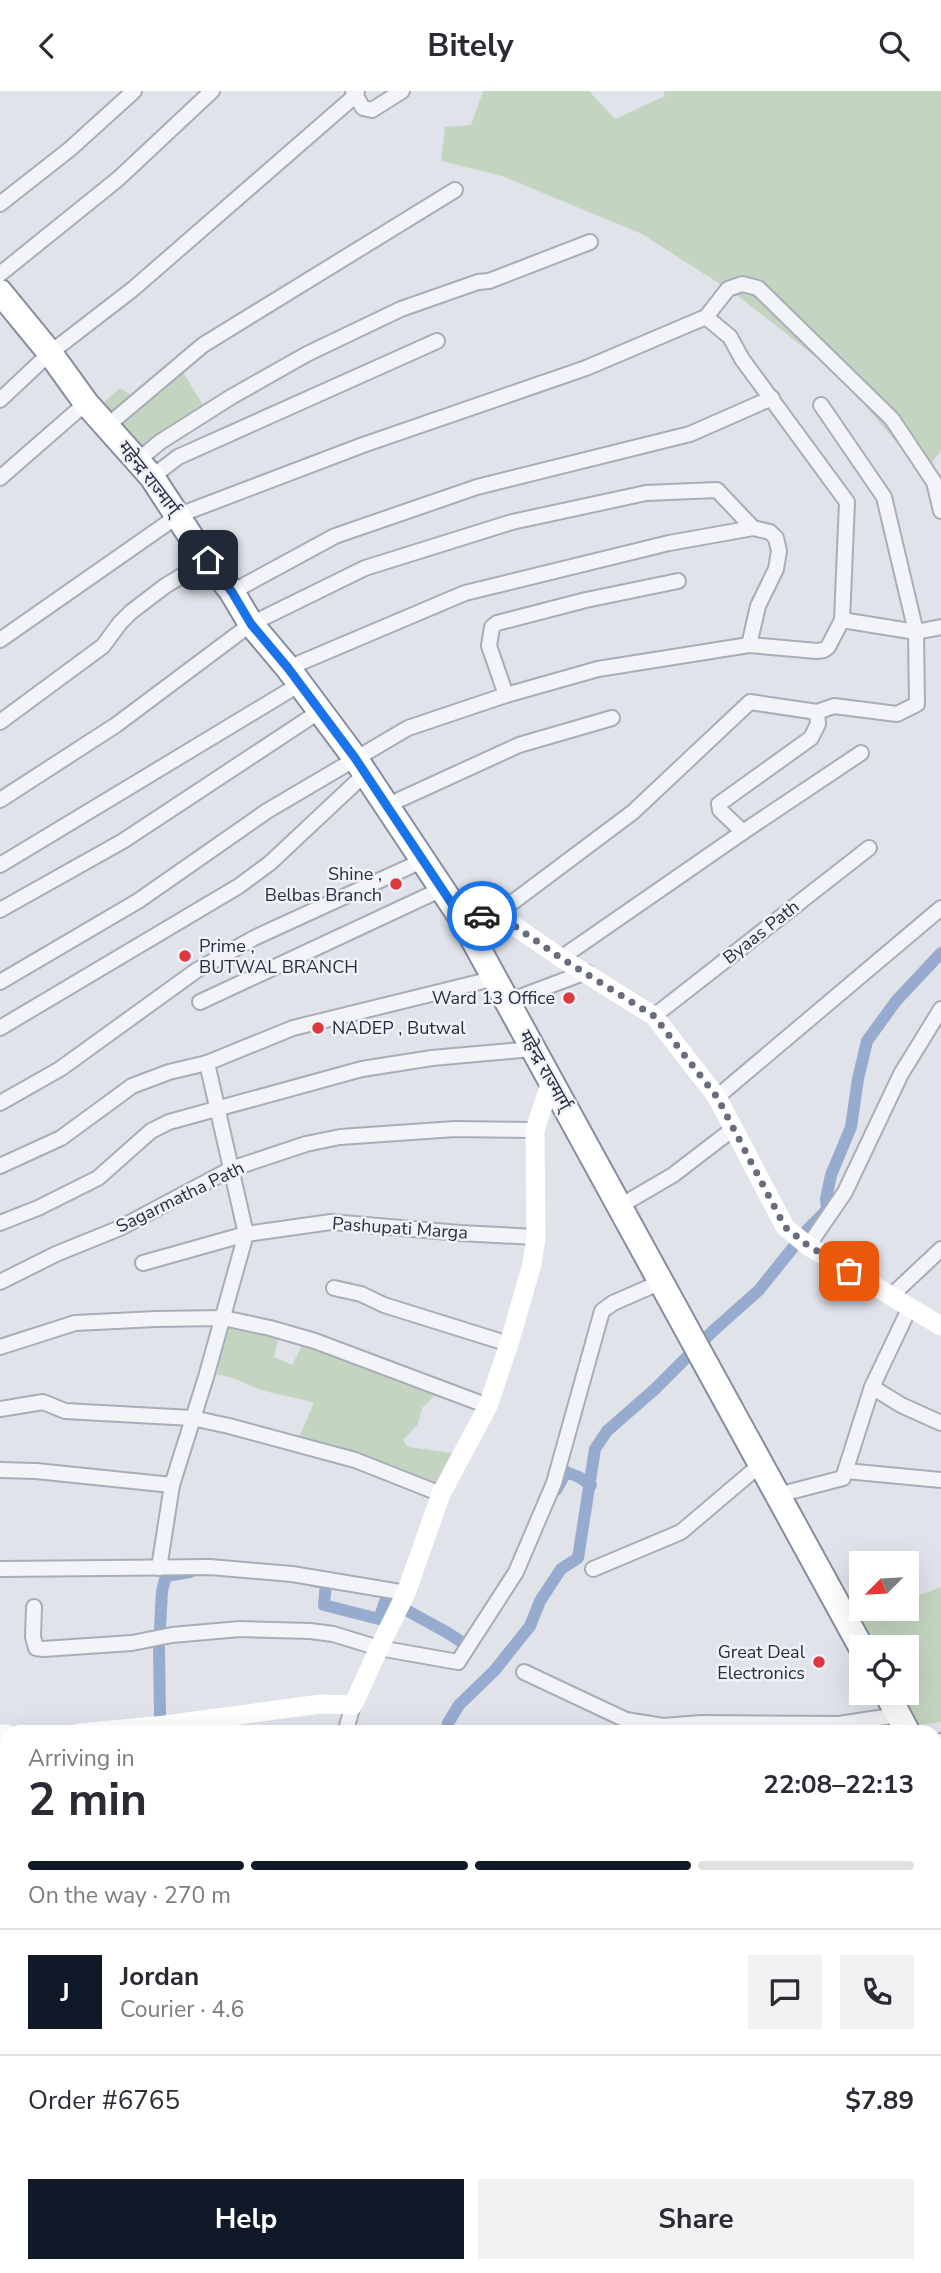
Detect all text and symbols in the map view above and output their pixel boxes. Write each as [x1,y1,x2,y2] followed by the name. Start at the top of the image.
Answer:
[427,24,514,67] text: Bitely
[28,27,66,65] icon: back
[875,27,913,65] icon: search
[112,436,187,522] street label: महेन्द्र राज्मार्ग्
[178,530,238,590] pin
[189,541,227,579] icon: home
[265,862,382,907] place label: Shine , Belbas Branch
[388,876,404,892] marker: Shine , Belbas Branch
[447,881,517,951] courier
[718,895,804,969] street label: Byaas Path
[463,897,501,935] icon: car
[199,934,358,979] place label: Prime , BUTWAL BRANCH
[177,948,193,964] marker: Prime , BUTWAL BRANCH
[432,986,555,1010] place label: Ward 13 Office
[561,990,577,1006] marker: Ward 13 Office
[332,1016,466,1040] place label: NADEP , Butwal
[310,1020,326,1036] marker: NADEP , Butwal
[513,1026,578,1117] street label: महेन्द्र राज्मार्ग्
[112,1156,248,1238] street label: Sagarmatha Path
[331,1211,469,1245] street label: Pashupati Marga
[819,1241,879,1301] pin
[830,1252,868,1290] icon: bag
[849,1551,919,1621] north arrow
[849,1551,919,1705] map controls
[849,1635,919,1705] button: locate
[717,1640,806,1685] place label: Great Deal Electronics
[811,1654,827,1670] marker: Great Deal Electronics
[28,1743,135,1774] text: Arriving in
[763,1767,914,1802] text: 22:08–22:13
[28,1768,147,1831] text: 2 min
[28,1880,231,1911] text: On the way · 270 m
[748,1955,822,2029] button: chat
[840,1955,914,2029] button: phone
[120,1959,199,1994] text: Jordan
[60,1975,70,2010] text: J
[120,1994,244,2025] text: Courier · 4.6
[28,2083,180,2118] text: Order #6765
[845,2083,914,2118] text: $7.89
[28,2179,464,2259] button: Help
[478,2179,914,2259] button: Share

